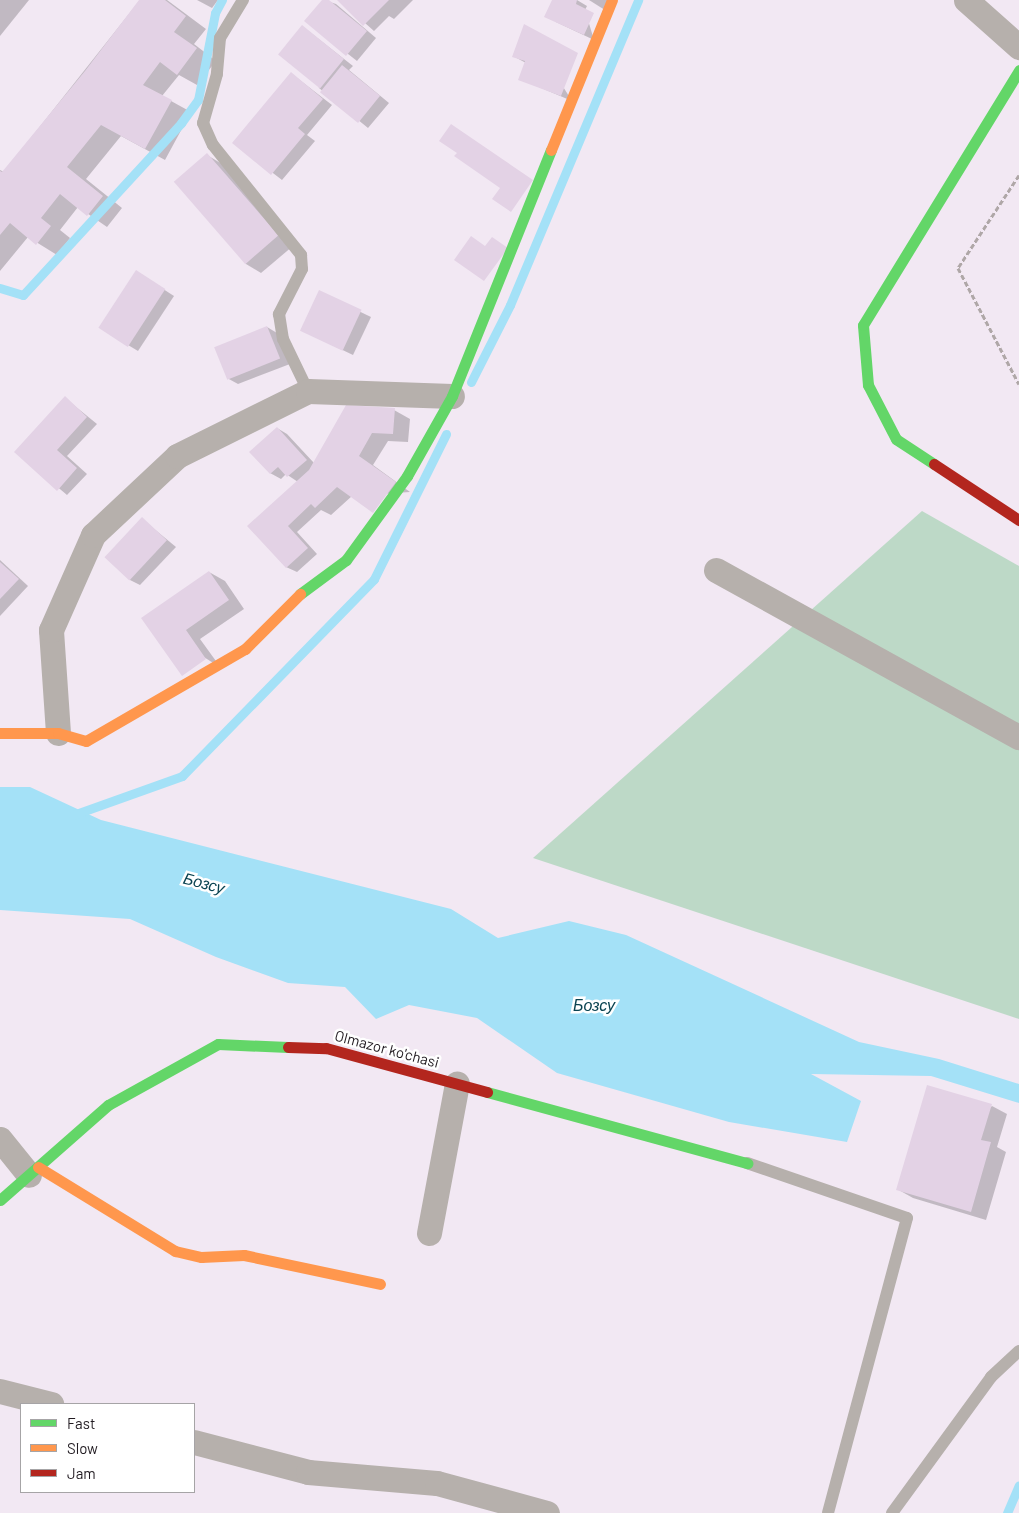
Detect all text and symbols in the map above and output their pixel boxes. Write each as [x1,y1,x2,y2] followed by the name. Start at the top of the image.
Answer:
[181,868,227,898] water label: Бозсу
[573,995,615,1015] water label: Бозсу
[333,1026,441,1072] street label: Olmazor ko'chasi
[20,1403,195,1493] legend
[67,1414,95,1432] text: Fast
[67,1439,98,1457] text: Slow
[67,1464,96,1482] text: Jam

